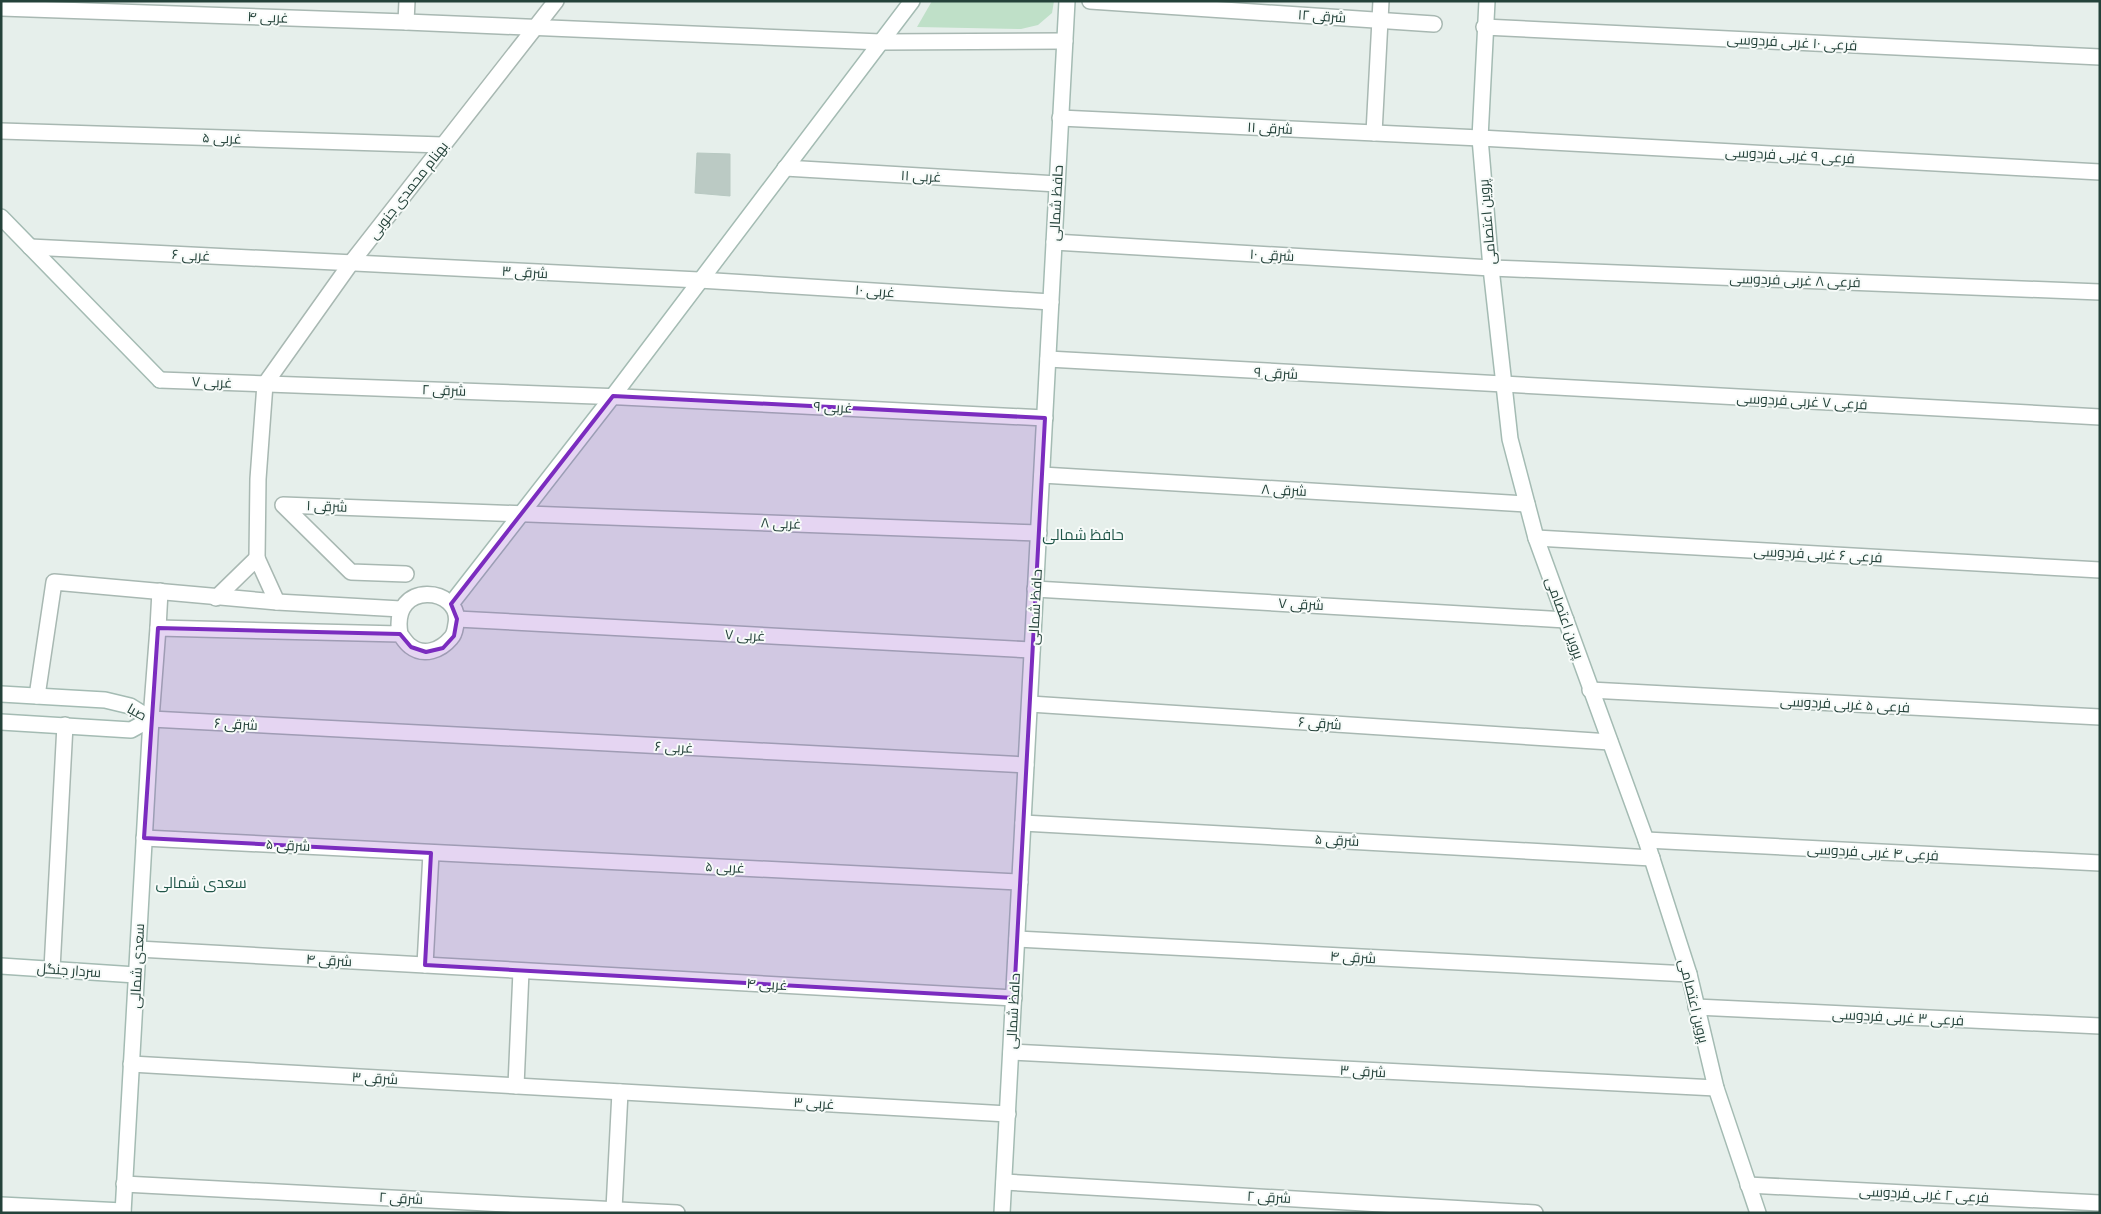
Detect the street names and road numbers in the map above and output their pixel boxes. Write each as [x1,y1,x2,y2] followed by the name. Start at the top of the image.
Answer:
[1297,6,1347,26] street label: ۱۲ شرقی
[247,8,289,26] street label: ۴ غربی
[1726,31,1858,53] street label: فرعی ۱۰ غربی فردوسی
[1247,119,1293,137] street label: ۱۱ شرقی
[202,129,242,147] street label: ۵ غربی
[365,138,453,243] street label: بهنام محمدی جنوبی
[1725,144,1855,166] street label: فرعی ۹ غربی فردوسی
[1046,165,1066,241] street label: حافظ شمالی
[900,167,942,185] street label: ۱۱ غربی
[1475,178,1501,265] street label: پروین اعتصامی
[171,246,211,264] street label: ۶ غربی
[1249,246,1295,264] street label: شرقی ۱۰
[501,263,549,281] street label: ۳ شرقی
[1729,270,1861,290] street label: فرعی ۸ غربی فردوسی
[855,282,895,300] street label: ۱۰ غربی
[1254,364,1298,382] street label: شرقی ۹
[191,373,233,391] street label: ۷ غربی
[422,381,466,399] street label: ۲ شرقی
[1736,390,1868,412] street label: فرعی ۷ غربی فردوسی
[813,398,853,416] street label: ۹ غربی
[1261,481,1307,499] street label: ۸ شرقی
[306,497,348,515] street label: ۱ شرقی
[760,514,802,532] street label: ۸ غربی
[1753,543,1883,565] street label: فرعی ۶ غربی فردوسی
[1025,569,1045,645] street label: حافظ شمالی
[1541,575,1587,662] street label: پروین اعتصامی
[1278,595,1324,613] street label: ۷ شرقی
[724,626,766,644] street label: ۷ غربی
[1780,693,1910,715] street label: فرعی ۵ غربی فردوسی
[124,700,150,724] street label: صبا
[1298,714,1342,732] street label: ۶ شرقی
[214,715,258,733] street label: ۶ شرقی
[654,738,694,756] street label: ۶ غربی
[1314,831,1360,849] street label: ۵ شرقی
[265,836,311,854] street label: ۵ شرقی
[1807,841,1939,863] street label: فرعی ۴ غربی فردوسی
[705,858,745,876] street label: ۵ غربی
[127,923,147,1009] street label: سعدی شمالی
[1330,948,1376,966] street label: ۴ شرقی
[306,951,352,969] street label: ۴ شرقی
[1674,957,1712,1045] street label: پروین اعتصامی
[36,960,102,980] street label: سردار جنگل
[1003,973,1023,1049] street label: حافظ شمالی
[746,975,788,993] street label: ۴ غربی
[1832,1006,1964,1028] street label: فرعی ۳ غربی فردوسی
[1339,1062,1387,1080] street label: ۳ شرقی
[351,1069,399,1087] street label: ۳ شرقی
[793,1094,835,1112] street label: ۳ غربی
[1859,1183,1989,1205] street label: فرعی ۲ غربی فردوسی
[1246,1188,1292,1206] street label: ۲ شرقی
[378,1189,424,1207] street label: ۲ شرقی

